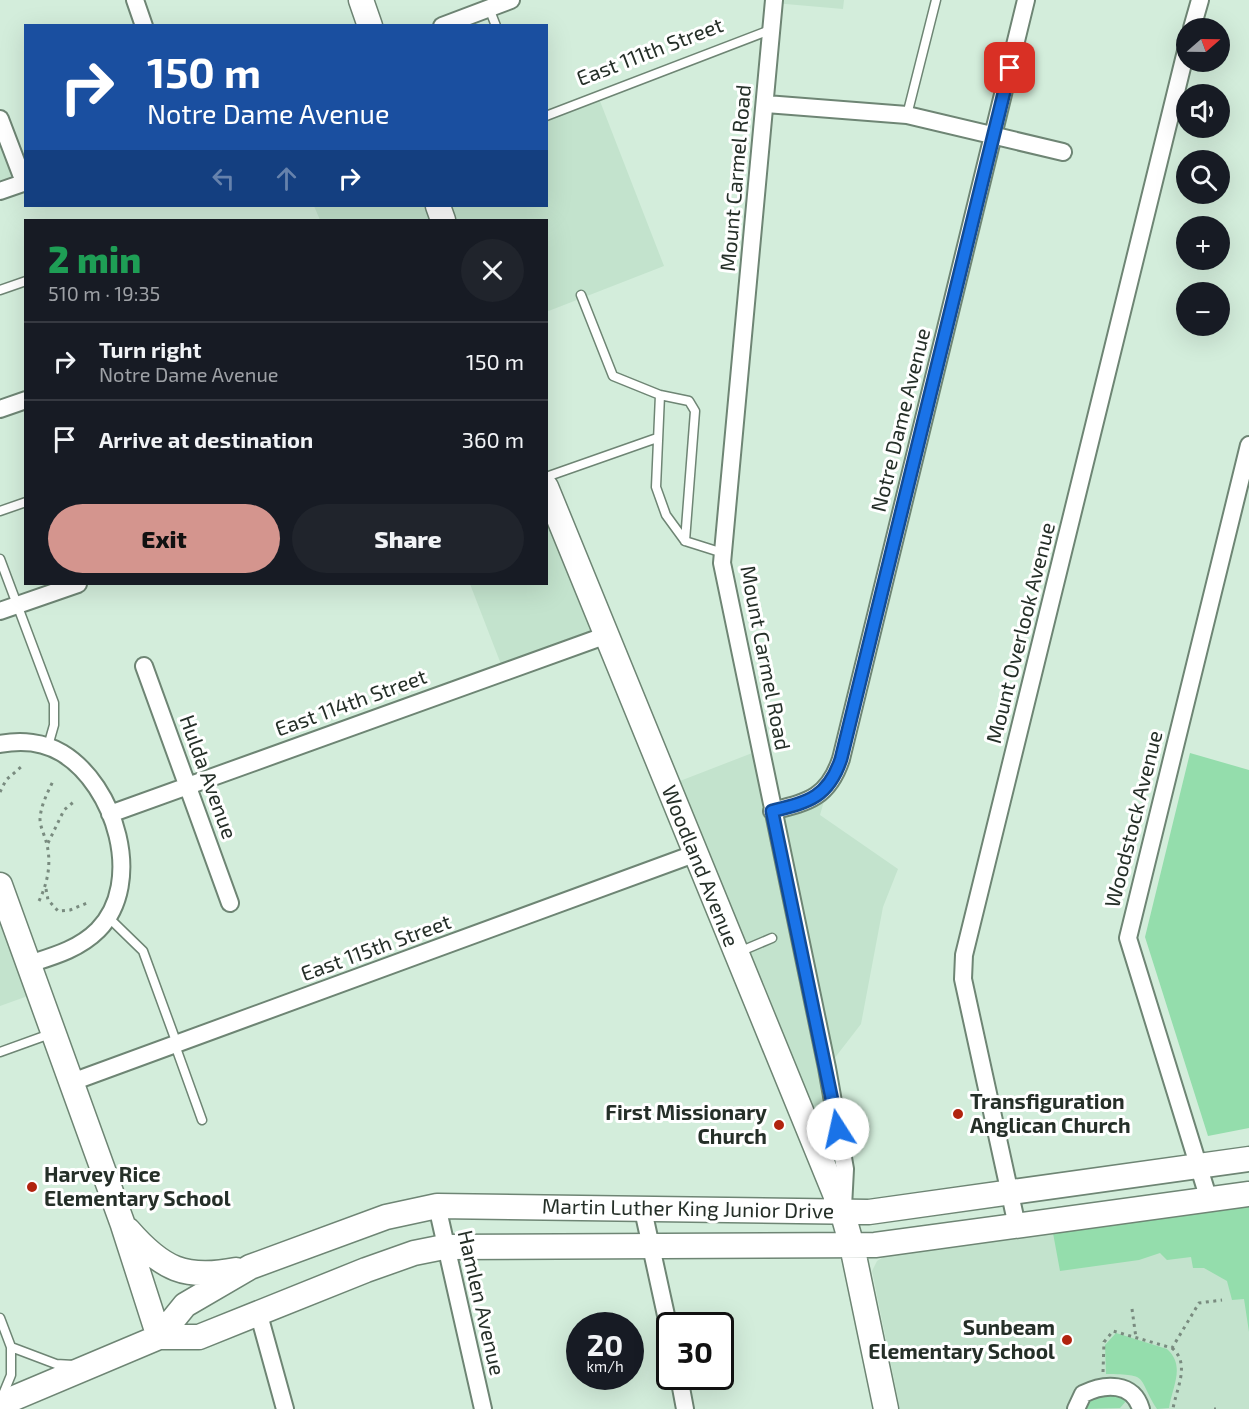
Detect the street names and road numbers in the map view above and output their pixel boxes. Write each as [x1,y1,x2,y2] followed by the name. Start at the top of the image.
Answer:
[573,11,726,90] street label: East 111th Street
[714,83,755,272] street label: Mount Carmel Road
[865,325,934,514] street label: Notre Dame Avenue
[980,519,1059,746] street label: Mount Overlook Avenue
[736,563,797,752] street label: Mount Carmel Road
[271,663,430,741] street label: East 114th Street
[175,711,243,842] street label: Hulda Avenue
[1098,728,1167,910] street label: Woodstock Avenue
[658,781,745,950] street label: Woodland Avenue
[297,908,454,985] street label: East 115th Street
[542,1192,834,1223] street label: Martin Luther King Junior Drive
[454,1228,511,1378] street label: Hamlen Avenue

